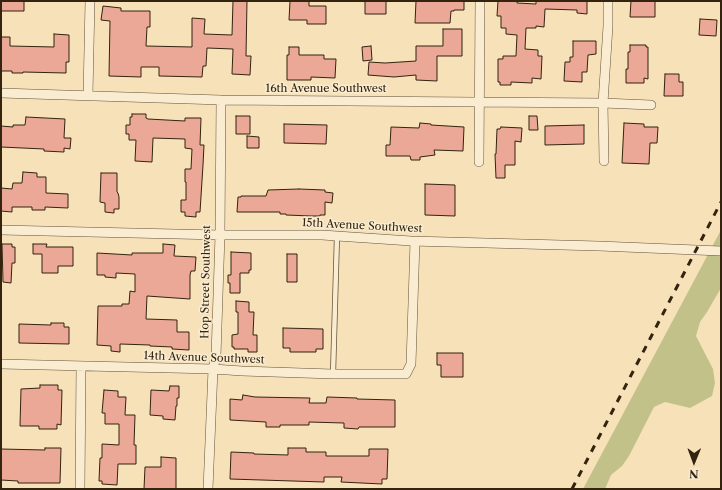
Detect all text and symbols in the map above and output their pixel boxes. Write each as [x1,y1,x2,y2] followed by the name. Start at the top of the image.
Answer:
[266,82,386,96] street label: 16th Avenue Southwest
[301,216,423,236] street label: 15th Avenue Southwest
[198,225,214,339] street label: Hop Street Southwest
[143,349,265,367] street label: 14th Avenue Southwest
[674,442,714,482] north arrow
[689,467,699,481] text: N

